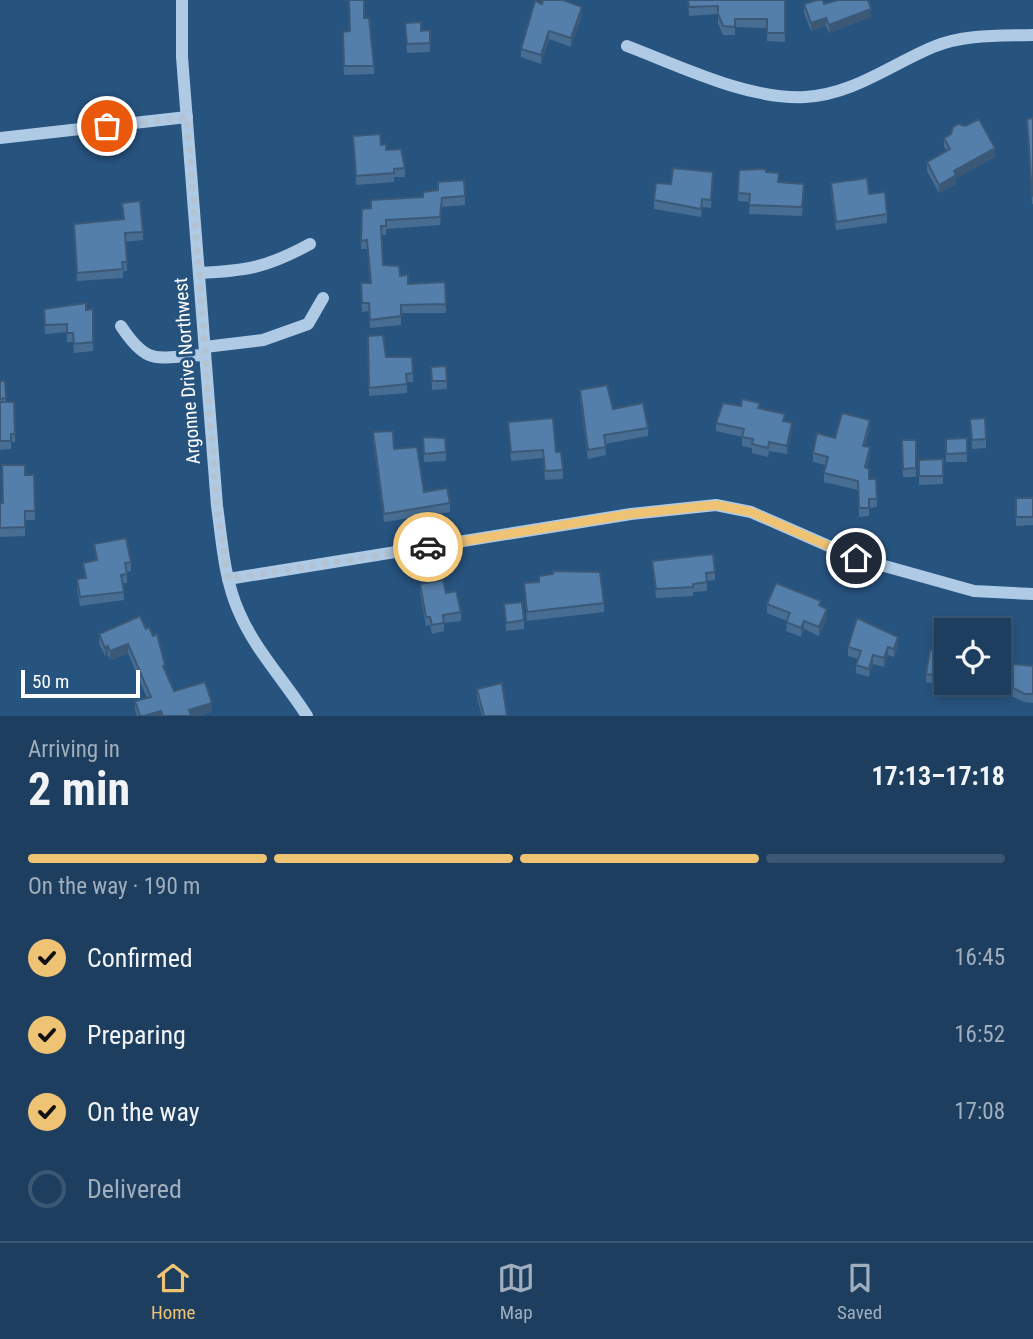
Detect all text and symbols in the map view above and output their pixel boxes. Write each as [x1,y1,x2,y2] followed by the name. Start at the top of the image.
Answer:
[77,96,137,156] pin
[88,107,126,145] icon: bag
[169,277,205,465] street label: Argonne Drive Northwest
[393,512,463,582] courier
[409,528,447,566] icon: car
[826,528,886,588] pin
[837,539,875,577] icon: home
[934,618,1011,695] map controls
[934,618,1011,695] button: locate
[21,667,140,699] scale bar
[32,670,69,693] text: 50 m
[28,736,120,763] text: Arriving in
[871,761,1005,791] text: 17:13–17:18
[28,762,130,816] text: 2 min
[28,873,200,900] text: On the way · 190 m
[28,939,66,977] icon: check
[87,943,193,973] text: Confirmed
[954,944,1005,971] text: 16:45
[28,1016,66,1054] icon: check
[87,1020,186,1050] text: Preparing
[954,1021,1005,1048] text: 16:52
[28,1093,66,1131] icon: check
[87,1097,200,1127] text: On the way
[954,1098,1005,1125] text: 17:08
[87,1174,182,1204] text: Delivered
[151,1259,195,1324] tab: Home
[497,1259,535,1324] tab: Map
[837,1259,882,1324] tab: Saved

